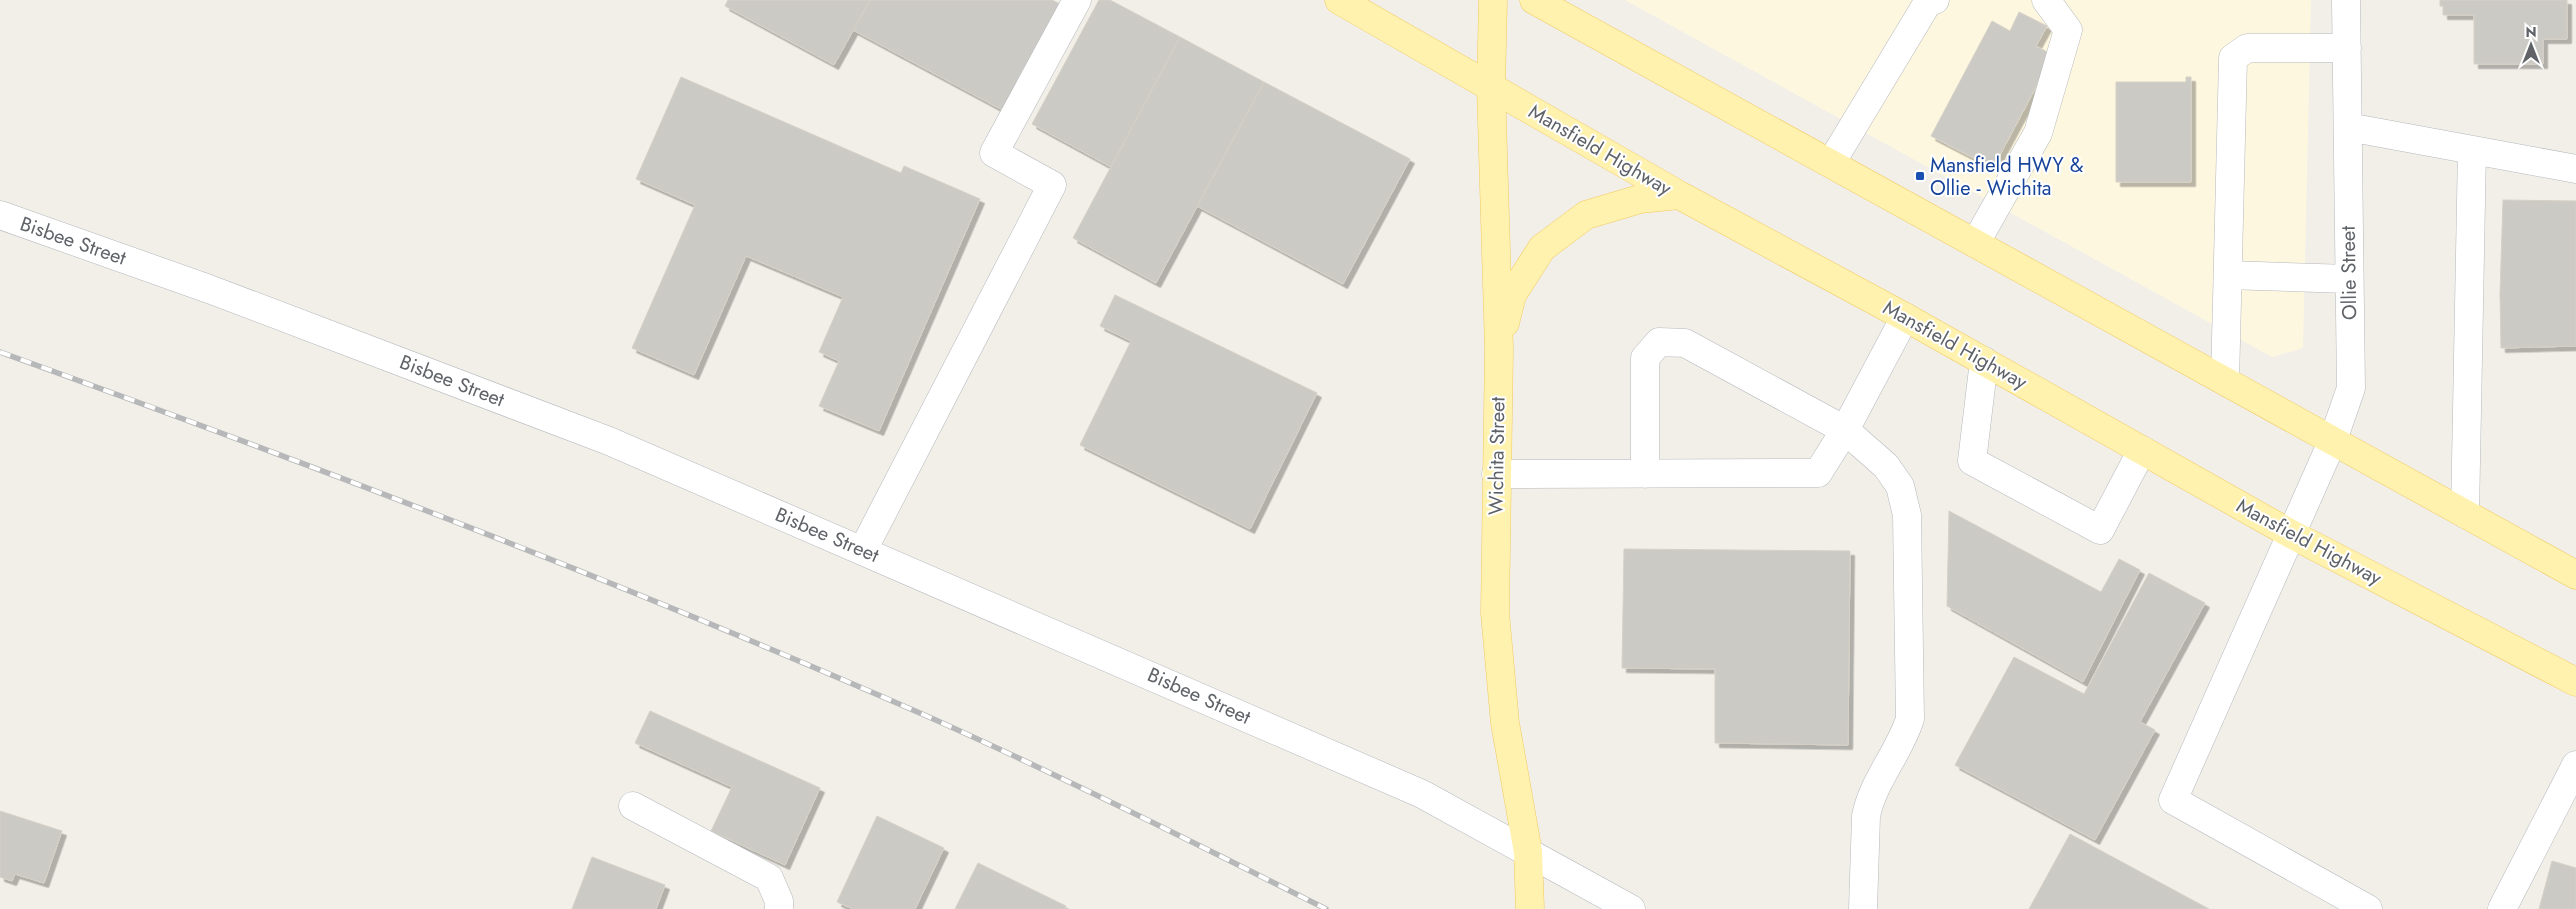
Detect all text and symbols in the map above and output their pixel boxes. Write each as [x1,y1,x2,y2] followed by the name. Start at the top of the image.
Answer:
[2506,20,2556,70] north arrow
[2525,22,2537,42] text: N
[1523,97,1677,203] street label: Mansfield Highway
[1930,151,2084,203] place label: Mansfield HWY & Ollie - Wichita
[1914,170,1926,182] marker: Mansfield HWY & Ollie - Wichita
[16,209,130,273] street label: Bisbee Street
[2334,225,2364,320] street label: Ollie Street
[1878,293,2033,397] street label: Mansfield Highway
[395,348,509,414] street label: Bisbee Street
[1481,396,1513,515] street label: Wichita Street
[2231,491,2387,593] street label: Mansfield Highway
[771,500,884,570] street label: Bisbee Street
[1143,660,1255,732] street label: Bisbee Street

